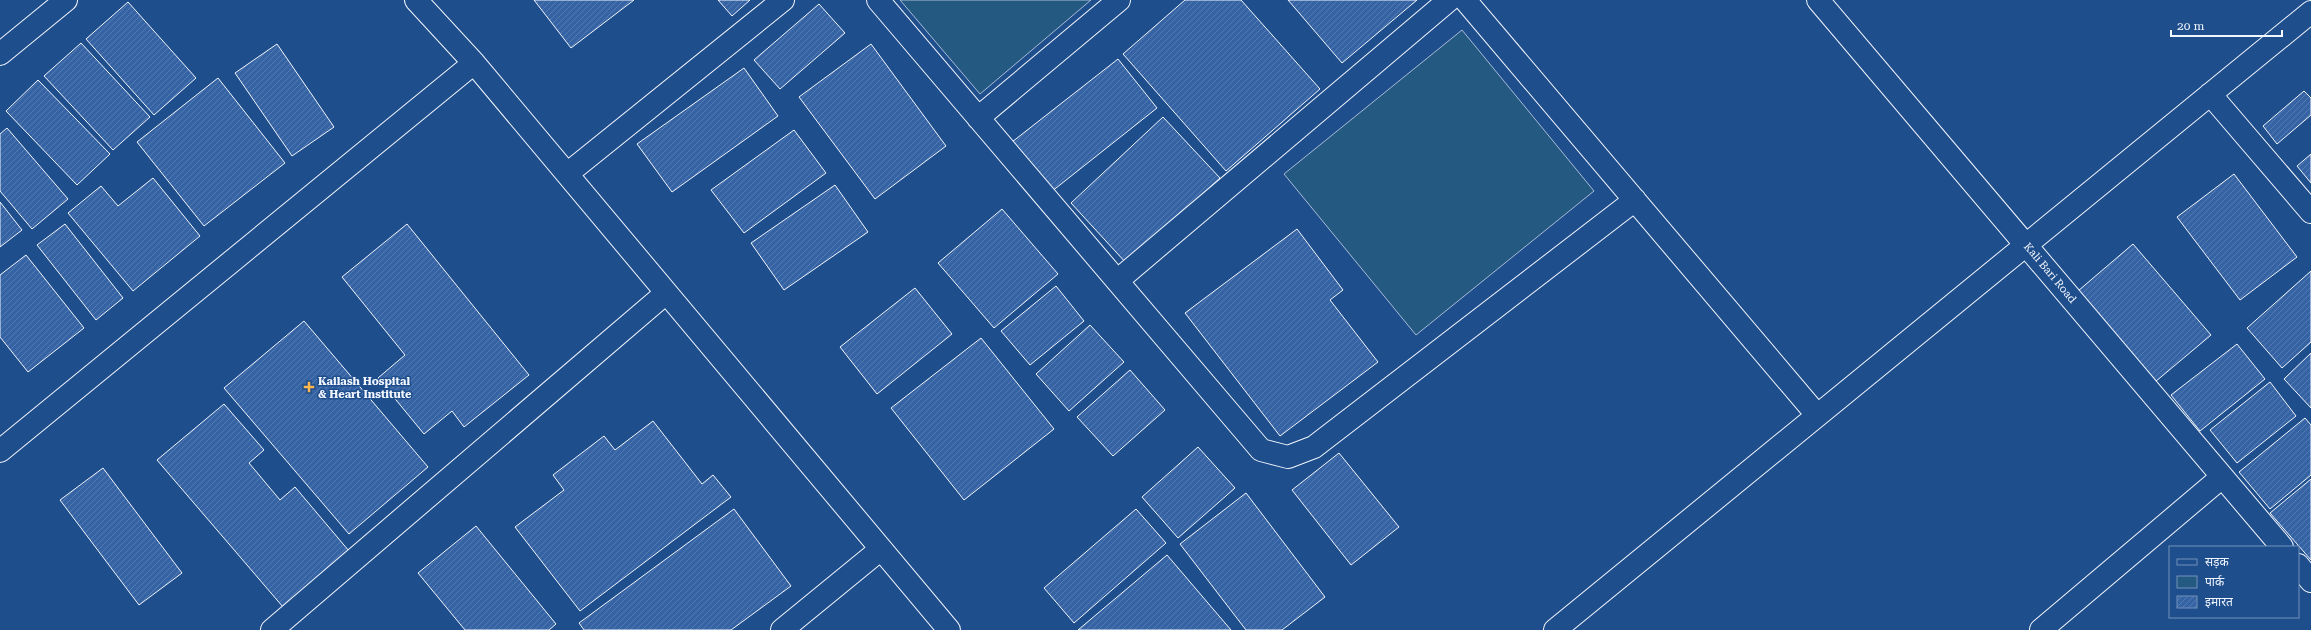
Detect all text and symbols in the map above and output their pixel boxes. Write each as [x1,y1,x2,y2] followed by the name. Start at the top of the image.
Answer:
[2171,12,2282,38] scale bar
[2177,19,2204,33] text: 20 m
[2021,240,2079,306] street label: Kali Bari Road
[318,375,412,401] place label: Kailash Hospital & Heart Institute
[303,381,315,393] marker: Kailash Hospital & Heart Institute
[2169,546,2299,618] legend
[2205,555,2230,569] text: सड़क
[2205,575,2225,589] text: पार्क
[2205,595,2234,609] text: इमारत

